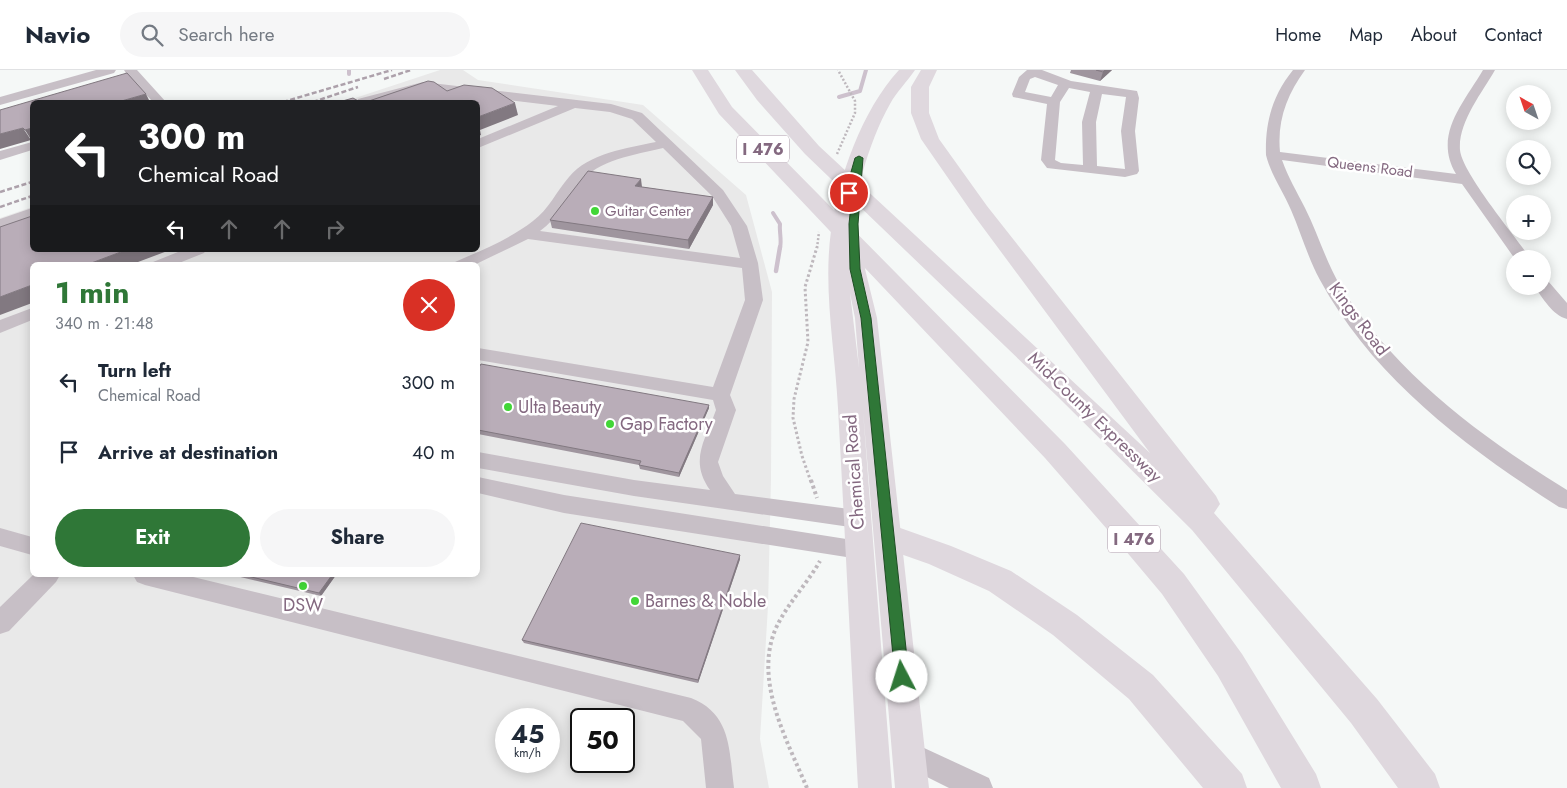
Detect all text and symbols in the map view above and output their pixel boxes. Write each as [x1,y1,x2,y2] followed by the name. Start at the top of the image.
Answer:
[120,12,470,57] search box
[25,17,90,52] text: Navio
[138,21,166,49] icon: search
[178,21,274,48] text: Search here
[1275,22,1321,48] text: Home
[1349,22,1383,48] text: Map
[1411,22,1456,48] text: About
[1484,22,1542,48] text: Contact
[1506,85,1551,130] north arrow
[1506,85,1551,295] map controls
[138,112,245,162] text: 300 m
[55,120,120,185] icon: left
[737,136,789,162] road number: I 476
[1506,140,1551,185] button: search
[1326,151,1414,183] street label: Queens Road
[138,158,279,190] text: Chemical Road
[828,172,870,214] pin
[835,179,863,207] icon: arrive
[1506,195,1551,240] button: +
[605,200,692,222] place label: Guitar Center
[589,205,601,217] marker: Guitar Center
[162,215,190,243] icon: left
[215,215,243,243] icon: ahead
[268,215,296,243] icon: ahead
[321,215,349,243] icon: right
[1506,250,1551,295] button: −
[55,271,129,314] text: 1 min
[1323,277,1395,361] street label: Kings Road
[403,279,455,331] button: close
[55,312,154,335] text: 340 m · 21:48
[1022,346,1168,488] street label: Mid-County Expressway
[98,357,171,384] text: Turn left
[55,368,83,396] icon: left
[401,369,455,396] text: 300 m
[98,384,201,407] text: Chemical Road
[518,394,602,420] place label: Ulta Beauty
[502,401,514,413] marker: Ulta Beauty
[620,411,713,437] place label: Gap Factory
[837,414,871,530] street label: Chemical Road
[604,418,616,430] marker: Gap Factory
[55,438,83,466] icon: arrive
[98,439,278,466] text: Arrive at destination
[412,439,455,466] text: 40 m
[55,509,250,567] button: Exit
[260,509,455,567] button: Share
[1108,526,1160,552] road number: I 476
[297,580,309,592] marker: DSW
[645,588,766,614] place label: Barnes & Noble
[283,592,323,618] place label: DSW
[629,595,641,607] marker: Barnes & Noble
[875,650,927,702] position arrow
[570,708,635,773] speed limit sign: 50
[511,716,544,752] text: 45
[514,744,541,762] text: km/h

